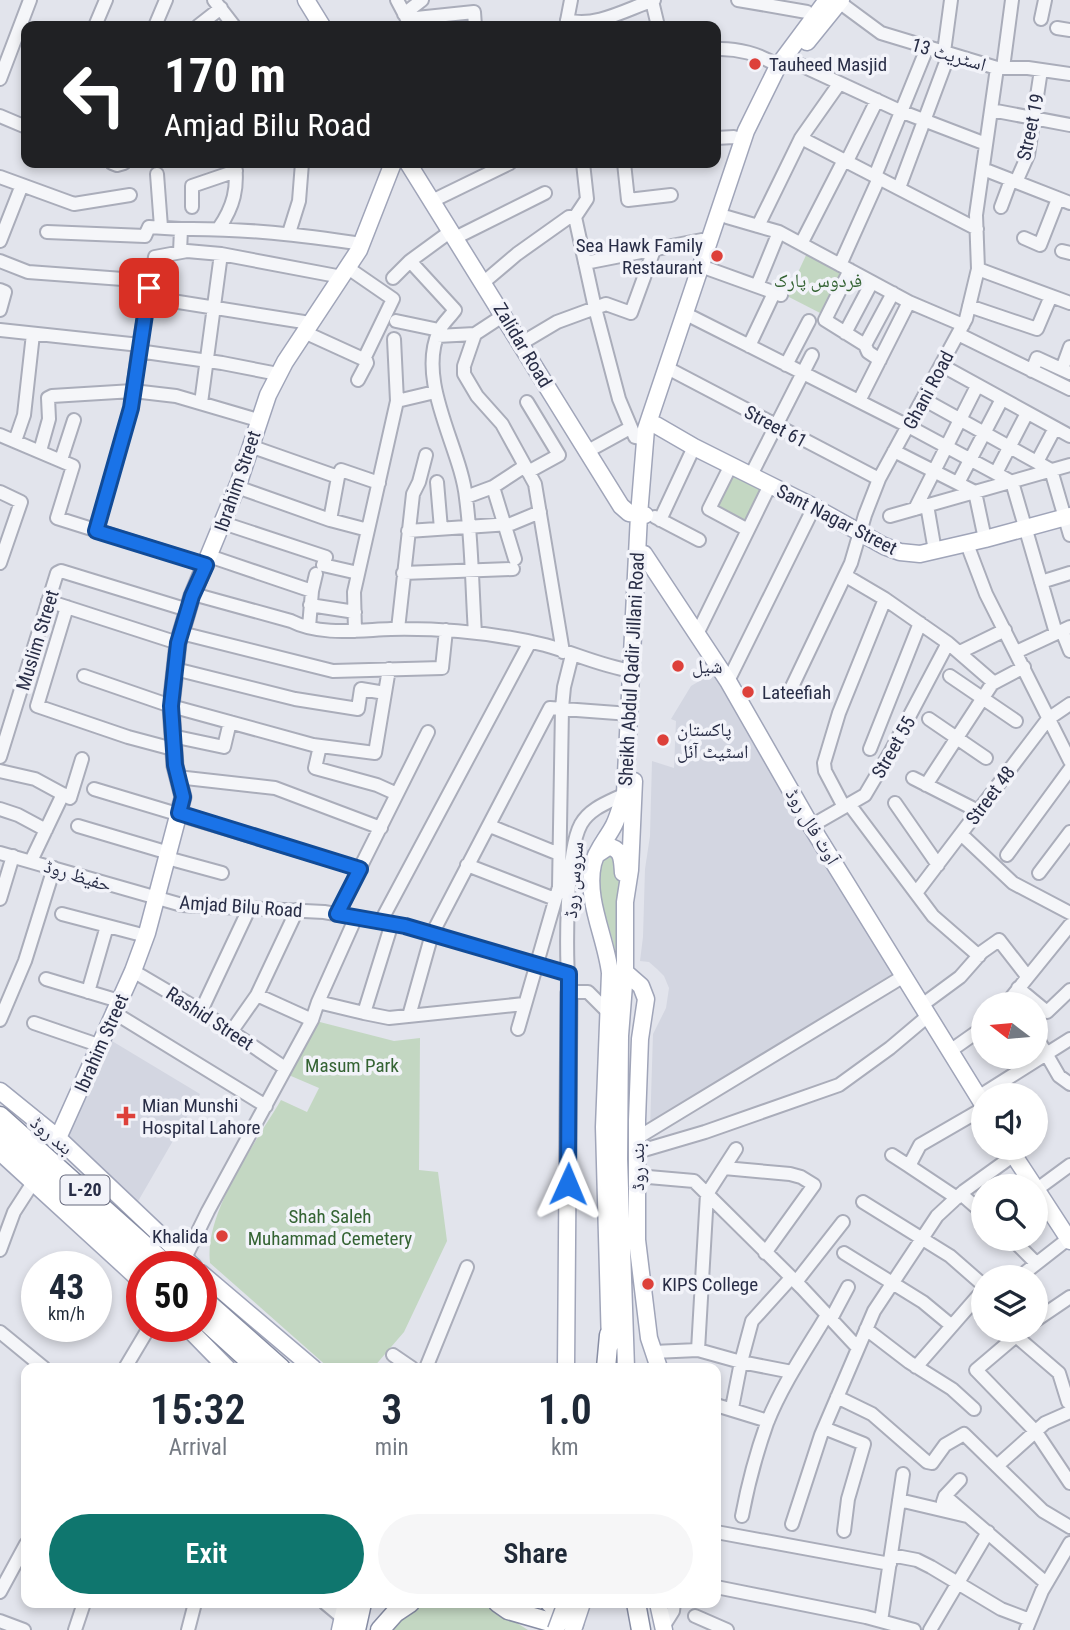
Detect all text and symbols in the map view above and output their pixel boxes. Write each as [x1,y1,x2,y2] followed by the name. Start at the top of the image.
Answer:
[909,33,989,76] street label: اسٹریٹ 13
[164,47,286,104] text: 170 m
[49,49,140,140] icon: left
[769,53,887,76] place label: Tauheed Masjid
[747,56,763,72] marker: Tauheed Masjid
[1012,92,1049,163] street label: Street 19
[164,106,371,144] text: Amjad Bilu Road
[576,234,703,279] place label: Sea Hawk Family Restaurant
[709,248,725,264] marker: Sea Hawk Family Restaurant
[119,258,179,318] pin
[130,269,168,307] icon: arrive
[774,269,862,292] park label: فردوس پارک
[488,299,557,392] street label: Zalidar Road
[898,347,959,433] street label: Ghani Road
[740,400,811,452] street label: Street 61
[209,428,265,535] street label: Ibrahim Street
[773,479,901,560] street label: Sant Nagar Street
[614,552,649,786] street label: Sheikh Abdul Qadir Jillani Road
[11,587,64,693] street label: Muslim Street
[692,655,723,678] place label: شیل
[670,658,686,674] marker: شیل
[762,681,831,704] place label: Lateefiah
[740,684,756,700] marker: Lateefiah
[867,712,920,782] street label: Street 55
[677,718,749,763] place label: پاکستان اسٹیٹ آئل
[655,732,671,748] marker: پاکستان اسٹیٹ آئل
[961,761,1020,829] street label: Street 48
[781,784,845,870] street label: آوٹ فال روڈ
[559,841,588,919] street label: سروس روڈ
[41,854,114,897] street label: حفیظ روڈ
[179,891,303,922] street label: Amjad Bilu Road
[162,982,258,1055] street label: Rashid Street
[70,990,133,1096] street label: Ibrahim Street
[971,992,1048,1069] north arrow
[971,992,1048,1342] map controls
[305,1054,399,1077] park label: Masum Park
[971,1083,1048,1160] button: sound
[142,1094,261,1139] place label: Mian Munshi Hospital Lahore
[116,1106,136,1126] marker: Mian Munshi Hospital Lahore
[26,1111,78,1160] street label: بند روڈ
[626,1143,649,1191] street label: بند روڈ
[531,1147,605,1221] position arrow
[971,1174,1048,1251] button: search
[60,1176,110,1204] road number: L-20
[248,1205,412,1250] park label: Shah Saleh Muhammad Cemetery
[152,1225,208,1248] place label: Khalida
[214,1228,230,1244] marker: Khalida
[126,1251,217,1342] speed limit sign: 50
[971,1265,1048,1342] button: layers
[49,1267,84,1308] text: 43
[662,1273,758,1296] place label: KIPS College
[640,1276,656,1292] marker: KIPS College
[48,1303,85,1324] text: km/h
[150,1385,246,1434] text: 15:32
[381,1385,402,1434] text: 3
[538,1385,592,1434] text: 1.0
[169,1434,227,1461] text: Arrival
[375,1434,409,1461] text: min
[551,1434,579,1461] text: km
[49,1514,364,1594] button: Exit
[378,1514,693,1594] button: Share

